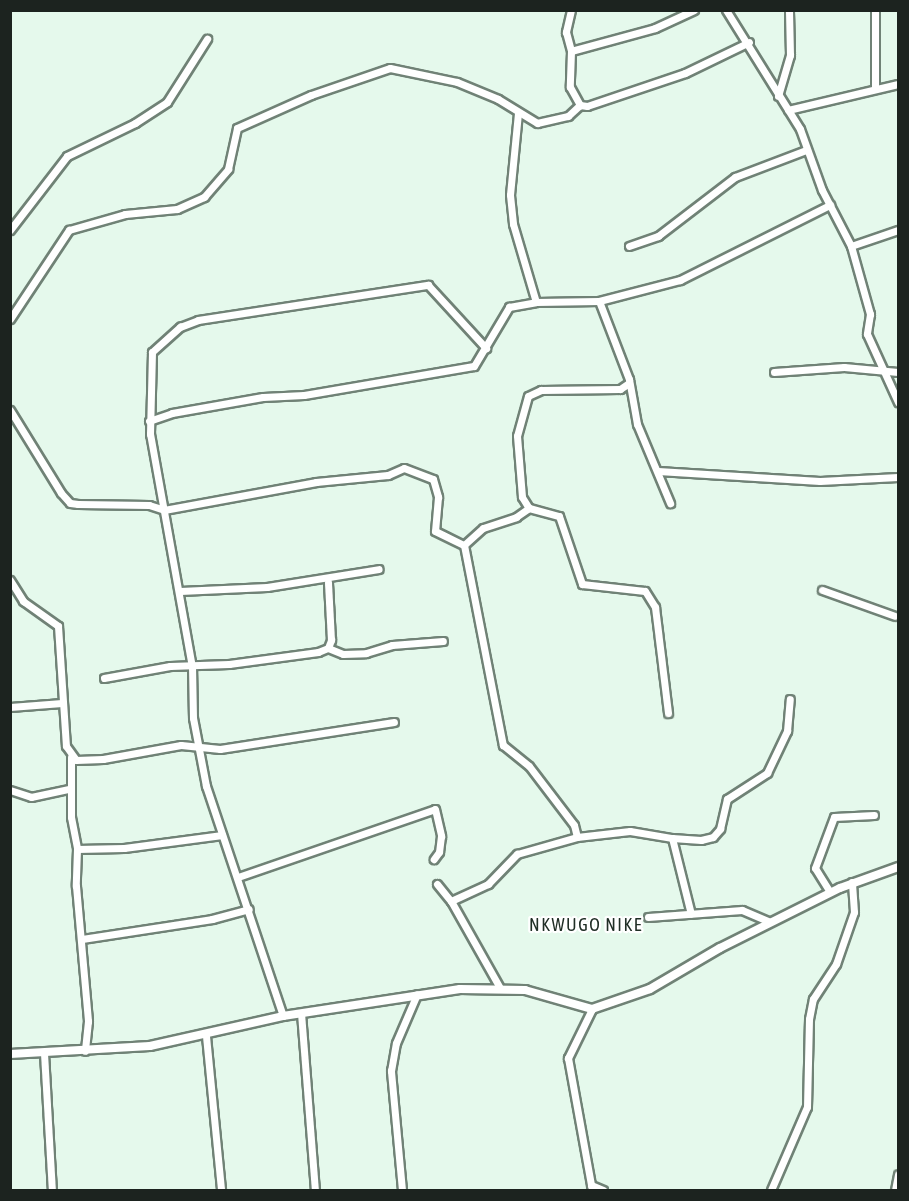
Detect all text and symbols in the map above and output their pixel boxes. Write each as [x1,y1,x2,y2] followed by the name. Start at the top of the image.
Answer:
[529,914,643,936] district label: NKWUGO NIKE

